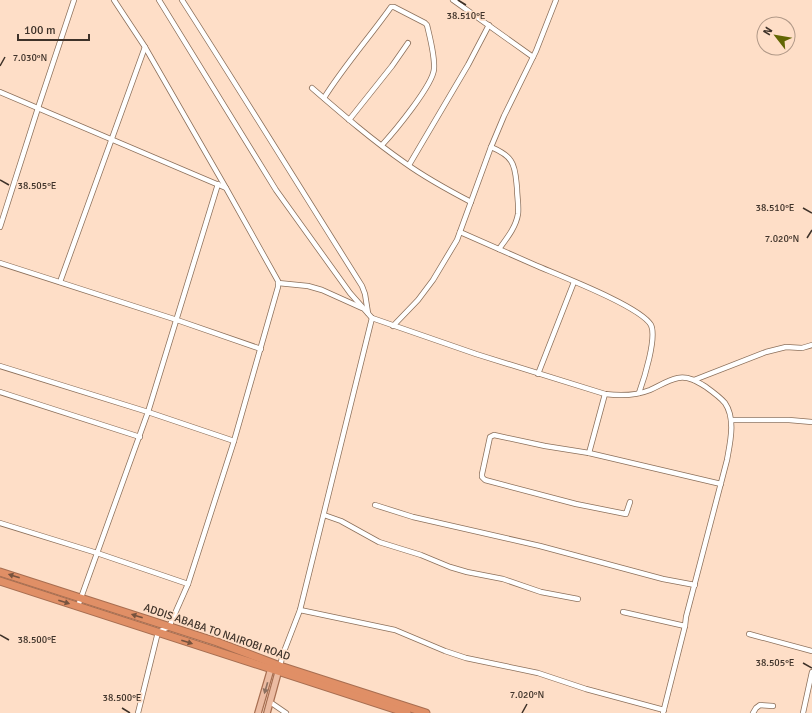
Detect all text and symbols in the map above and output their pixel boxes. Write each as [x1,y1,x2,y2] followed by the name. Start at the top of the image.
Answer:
[447,10,486,22] text: 38.510°E
[18,16,89,42] scale bar
[756,16,796,56] north arrow
[24,23,56,38] text: 100 m
[760,24,775,38] text: N
[13,52,47,64] text: 7.030°N
[18,180,57,192] text: 38.505°E
[756,202,795,214] text: 38.510°E
[765,233,799,245] text: 7.020°N
[7,573,19,579] one-way arrow
[58,599,70,605] one-way arrow
[142,601,292,663] street label: ADDIS ABABA TO NAIROBI ROAD
[131,613,143,619] one-way arrow
[18,634,57,646] text: 38.500°E
[182,639,194,645] one-way arrow
[756,657,795,669] text: 38.505°E
[263,682,269,694] one-way arrow
[510,689,544,701] text: 7.020°N
[103,692,142,704] text: 38.500°E

